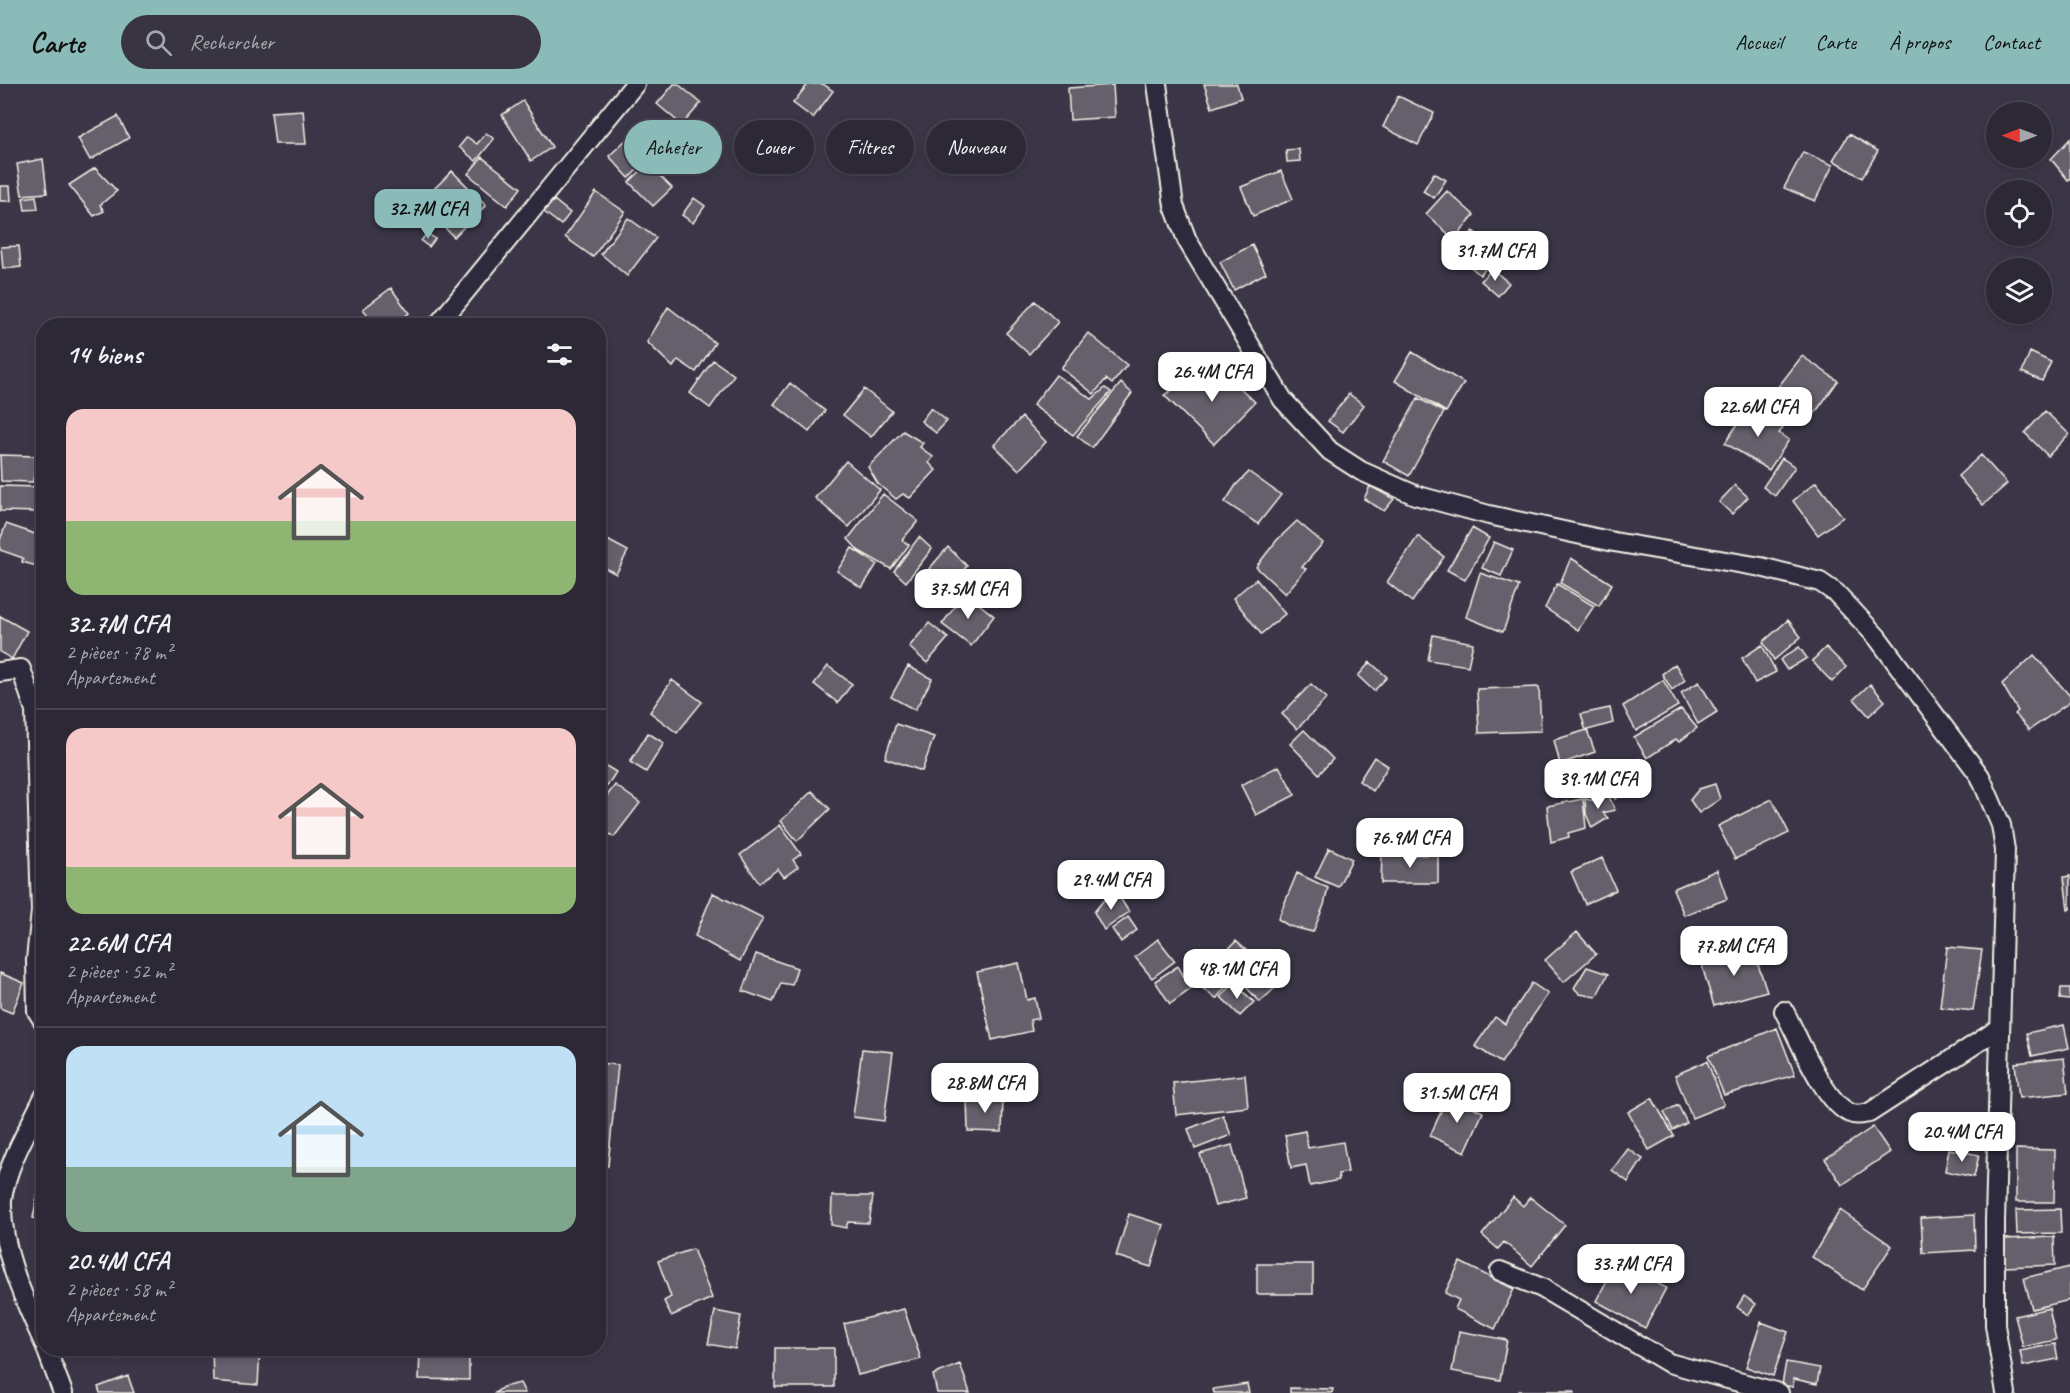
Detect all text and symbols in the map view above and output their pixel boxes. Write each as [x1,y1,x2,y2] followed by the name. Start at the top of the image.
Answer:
[121,15,541,69] search box
[30,25,85,60] text: Carte
[142,26,175,59] icon: search
[190,28,274,56] text: Rechercher
[1735,29,1783,55] text: Accueil
[1816,29,1856,55] text: Carte
[1889,29,1950,55] text: À propos
[1983,29,2040,55] text: Contact
[1986,102,2052,168] north arrow
[1986,102,2052,324] map controls
[624,120,722,174] chip: Acheter
[734,120,814,174] chip: Louer
[826,120,914,174] chip: Filtres
[926,120,1026,174] chip: Nouveau
[1986,180,2052,246] button: locate
[359,189,497,240] pin: 32.7M CFA
[388,196,468,221] text: 32.7M CFA
[1426,231,1564,282] pin: 31.7M CFA
[1455,238,1535,263] text: 31.7M CFA
[1986,258,2052,324] button: layers
[66,338,142,371] text: 14 biens
[543,338,576,371] icon: filters
[1143,352,1281,403] pin: 26.4M CFA
[1172,359,1252,384] text: 26.4M CFA
[1689,387,1827,438] pin: 22.6M CFA
[1718,394,1798,419] text: 22.6M CFA
[267,448,375,556] icon: home
[899,569,1037,620] pin: 37.5M CFA
[929,576,1007,601] text: 37.5M CFA
[66,607,169,640] text: 32.7M CFA
[66,640,172,665] text: 2 pièces · 78 m²
[66,665,155,690] text: Appartement
[1529,759,1667,810] pin: 39.1M CFA
[1558,766,1638,791] text: 39.1M CFA
[267,767,375,875] icon: home
[1341,818,1479,869] pin: 76.9M CFA
[1370,825,1450,850] text: 76.9M CFA
[1042,860,1180,911] pin: 29.4M CFA
[1071,867,1151,892] text: 29.4M CFA
[66,926,170,959] text: 22.6M CFA
[1665,926,1803,977] pin: 77.8M CFA
[1694,933,1774,958] text: 77.8M CFA
[1168,949,1306,1000] pin: 48.1M CFA
[1197,956,1277,981] text: 48.1M CFA
[66,959,172,984] text: 2 pièces · 52 m²
[66,984,155,1009] text: Appartement
[916,1063,1054,1114] pin: 28.8M CFA
[945,1070,1025,1095] text: 28.8M CFA
[1388,1073,1526,1124] pin: 31.5M CFA
[1418,1080,1497,1105] text: 31.5M CFA
[267,1085,375,1193] icon: home
[1893,1112,2031,1163] pin: 20.4M CFA
[1922,1119,2002,1144] text: 20.4M CFA
[66,1244,169,1277] text: 20.4M CFA
[1562,1244,1700,1295] pin: 33.7M CFA
[1591,1251,1671,1276] text: 33.7M CFA
[66,1277,172,1302] text: 2 pièces · 58 m²
[66,1302,155,1327] text: Appartement

